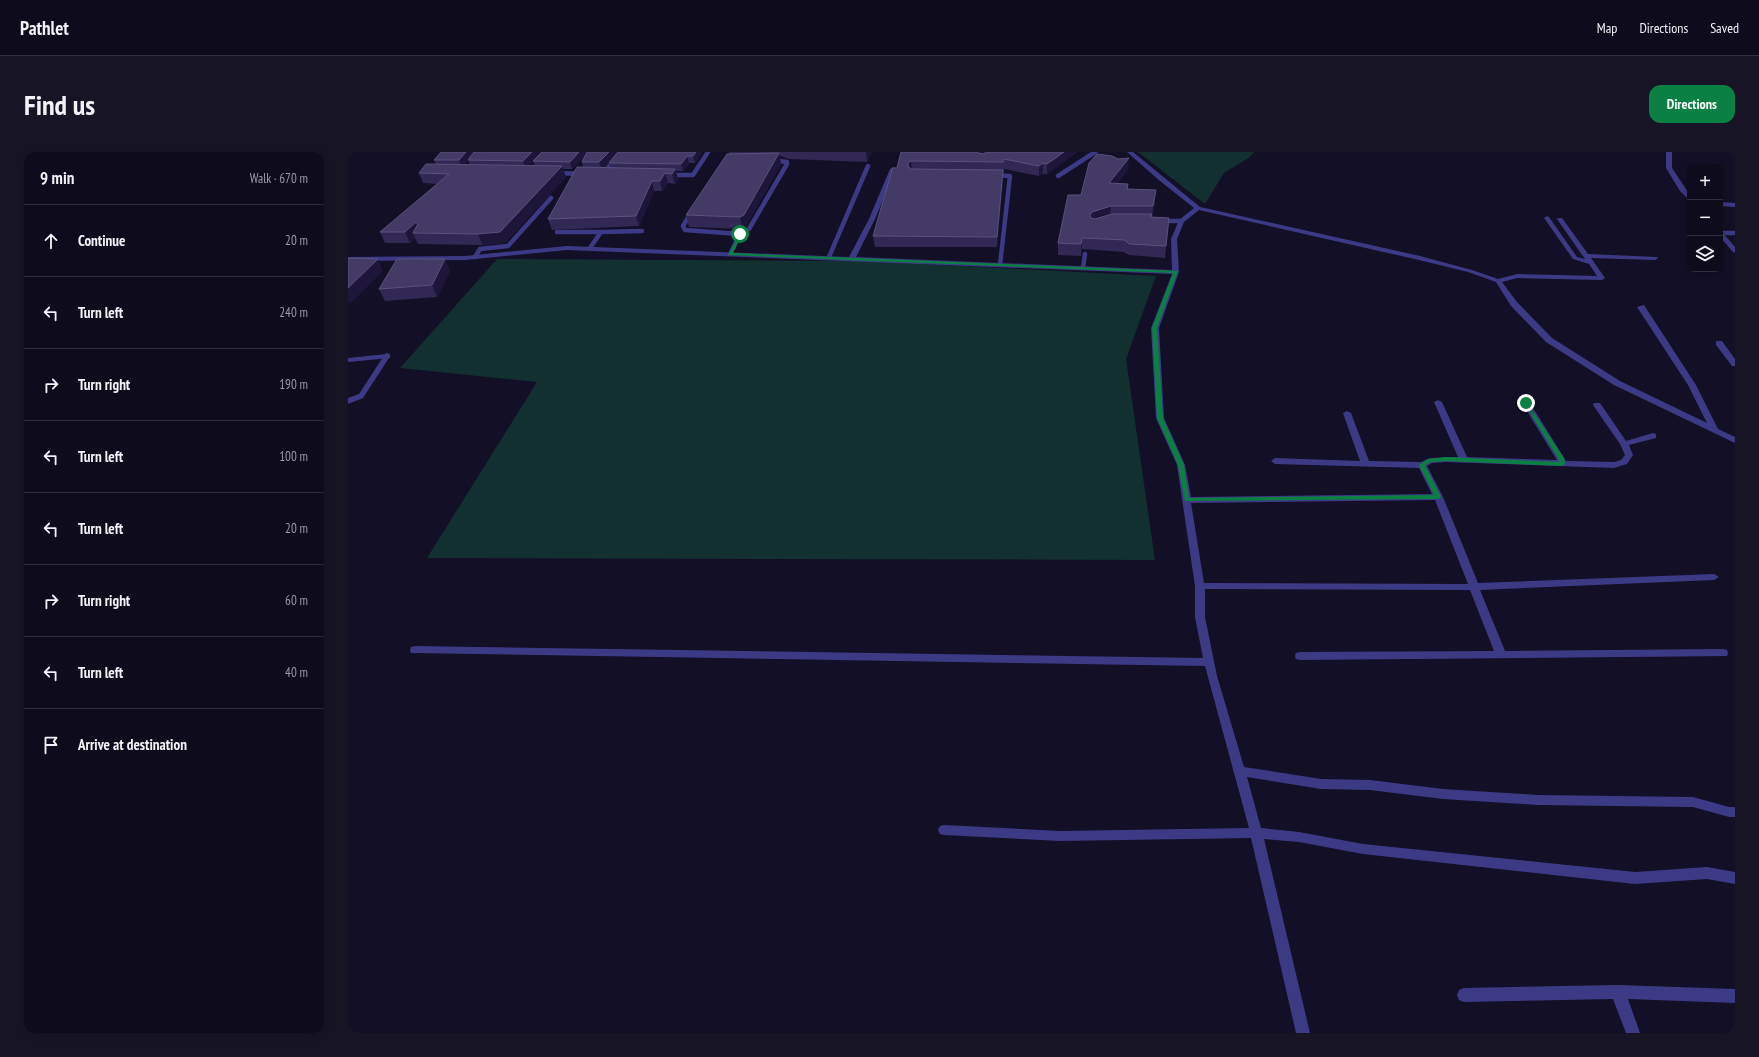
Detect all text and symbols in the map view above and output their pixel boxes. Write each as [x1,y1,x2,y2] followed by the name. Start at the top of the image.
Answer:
[20,16,69,40] text: Pathlet
[1597,19,1617,37] text: Map
[1639,19,1688,37] text: Directions
[1710,19,1739,37] text: Saved
[1649,85,1735,123] button: Directions
[24,86,95,123] text: Find us
[1687,164,1723,272] map controls
[1687,164,1723,200] button: +
[40,167,74,189] text: 9 min
[250,170,308,187] text: Walk · 670 m
[1687,200,1723,236] button: −
[731,225,749,243] route start
[40,230,62,252] icon: ahead
[78,231,125,250] text: Continue
[285,232,308,249] text: 20 m
[1687,236,1723,272] button: layers
[40,302,62,324] icon: left
[78,303,123,322] text: Turn left
[279,304,308,321] text: 240 m
[40,374,62,396] icon: right
[78,375,130,394] text: Turn right
[279,376,308,393] text: 190 m
[1517,394,1535,412] route end
[40,446,62,468] icon: left
[78,447,123,466] text: Turn left
[279,448,308,465] text: 100 m
[40,518,62,540] icon: left
[78,519,123,538] text: Turn left
[285,520,308,537] text: 20 m
[40,590,62,612] icon: right
[78,591,130,610] text: Turn right
[285,592,308,609] text: 60 m
[40,662,62,684] icon: left
[78,663,123,682] text: Turn left
[285,664,308,681] text: 40 m
[40,734,62,756] icon: arrive
[78,735,187,754] text: Arrive at destination

